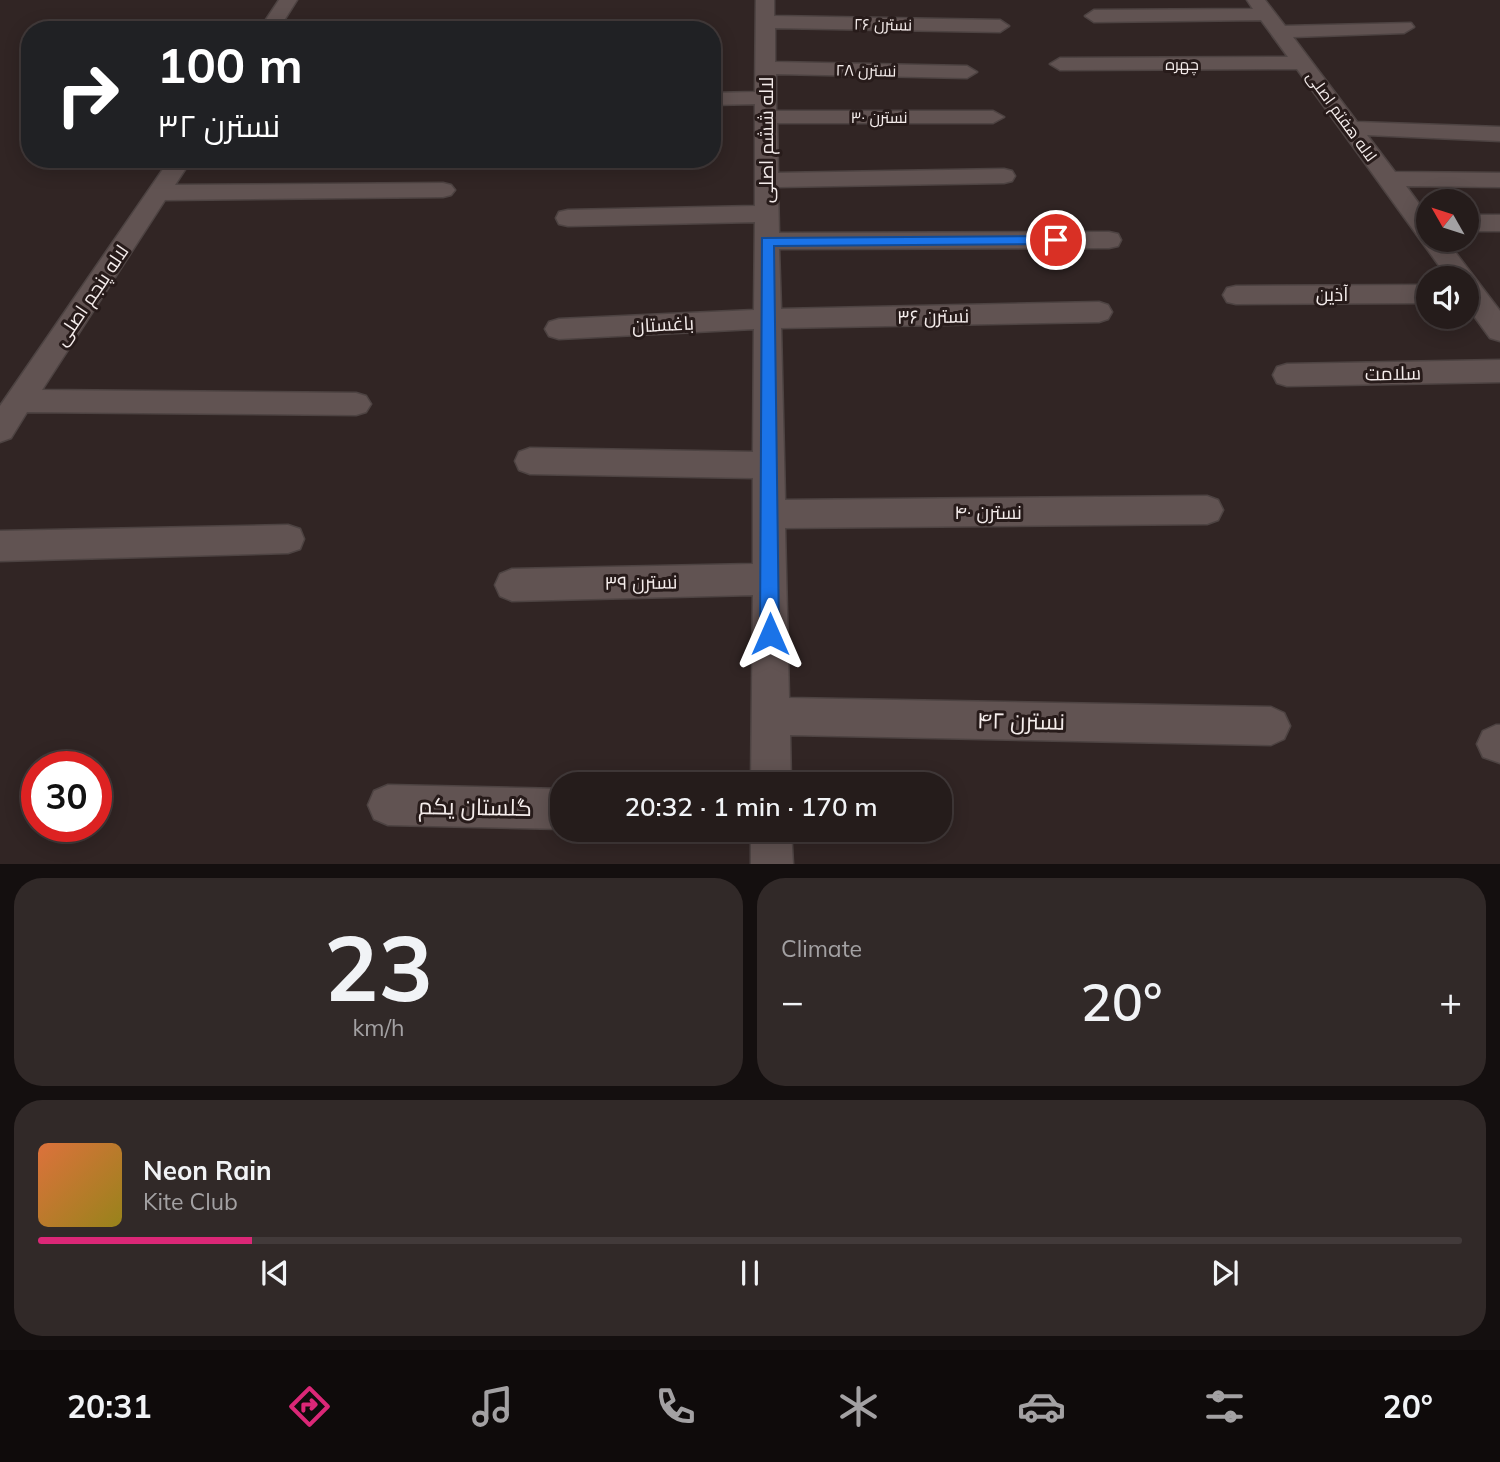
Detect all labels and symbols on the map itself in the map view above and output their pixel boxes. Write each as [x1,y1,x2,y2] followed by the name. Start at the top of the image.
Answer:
[854,13,912,36] street label: نسترن ۲۶
[1165,54,1199,76] street label: چهره
[835,59,897,82] street label: نسترن ۲۸
[1301,67,1382,166] street label: لاله هفتم اصلی
[754,77,780,203] street label: لاله ششم اصلی
[850,107,908,128] street label: نسترن ۳۰
[1416,189,1479,252] north arrow
[1026,210,1086,270] pin
[49,240,135,351] street label: لاله پنجم اصلی
[1316,282,1348,306] street label: آذین
[897,303,969,329] street label: نسترن ۳۶
[631,310,695,338] street label: باغستان
[1365,361,1421,385] street label: سلامت
[954,500,1022,524] street label: نسترن ۴۰
[604,569,678,595] street label: نسترن ۳۹
[733,597,807,671] position arrow
[977,705,1065,736] street label: نسترن ۴۲
[21,751,112,842] speed limit sign: 30
[418,791,532,824] street label: گلستان یکم

